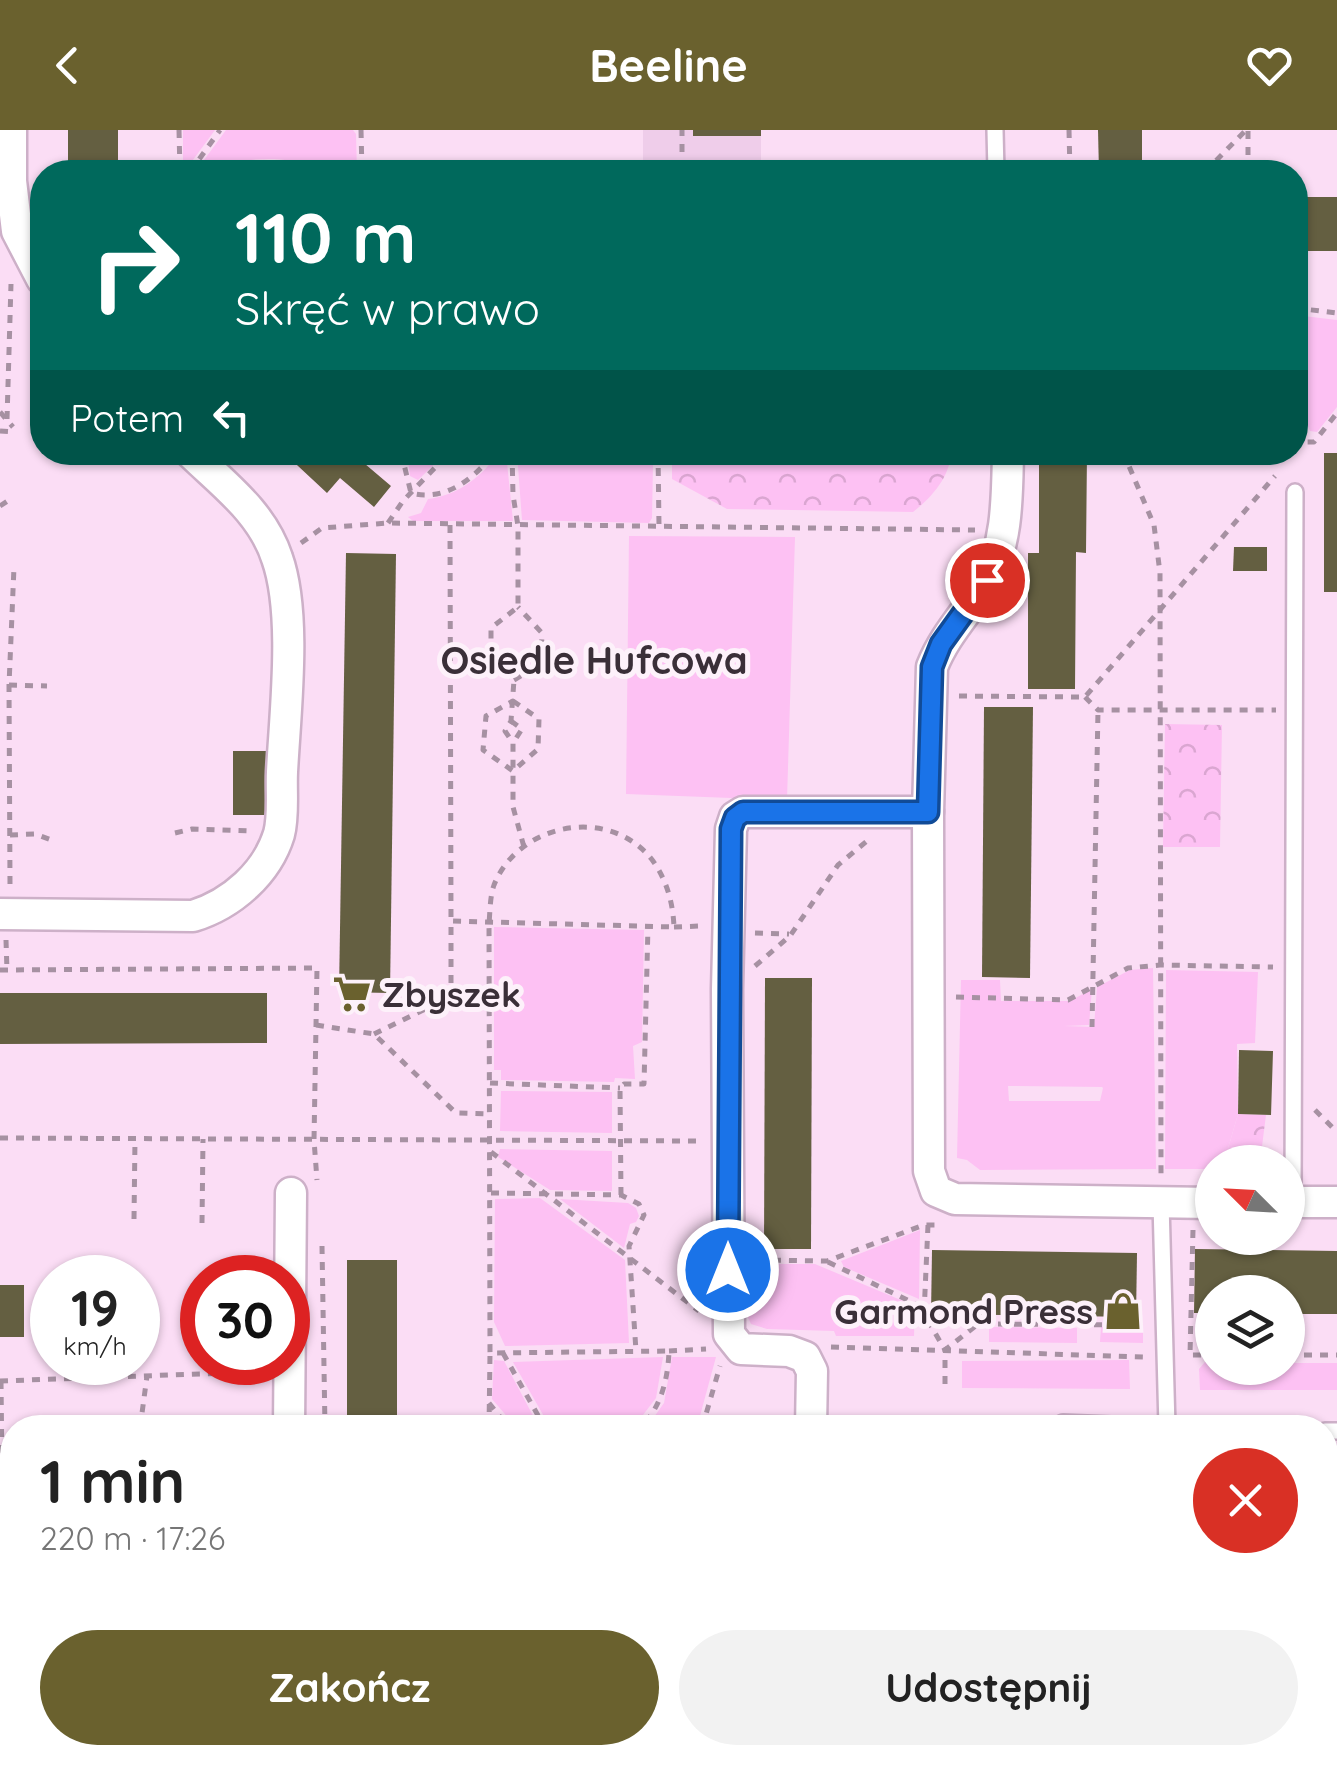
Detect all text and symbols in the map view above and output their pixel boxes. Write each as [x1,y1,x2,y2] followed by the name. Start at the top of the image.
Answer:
[589,37,748,93] text: Beeline
[40,38,95,93] icon: back
[1242,38,1297,93] icon: heart
[235,193,417,281] text: 110 m
[70,200,200,330] icon: right
[235,280,540,336] text: Skręć w prawo
[204,390,259,445] icon: left
[70,394,184,442] text: Potem
[945,538,1030,623] pin
[960,553,1015,608] icon: arrive
[440,636,748,684] district label: Osiedle Hufcowa
[382,972,521,1016] place label: Zbyszek
[331,973,373,1015] supermarket icon: Zbyszek
[1195,1145,1305,1255] north arrow
[1195,1145,1305,1385] map controls
[676,1218,780,1322] position arrow
[180,1255,310,1385] speed limit sign: 30
[1195,1275,1305,1385] button: layers
[71,1276,119,1339] text: 19
[834,1289,1093,1333] place label: Garmond Press
[1102,1290,1144,1332] shop icon: Garmond Press
[63,1330,127,1361] text: km/h
[40,1443,185,1518] text: 1 min
[1193,1448,1298,1553] button: close
[40,1518,225,1558] text: 220 m · 17:26
[40,1630,659,1745] button: Zakończ
[679,1630,1298,1745] button: Udostępnij

